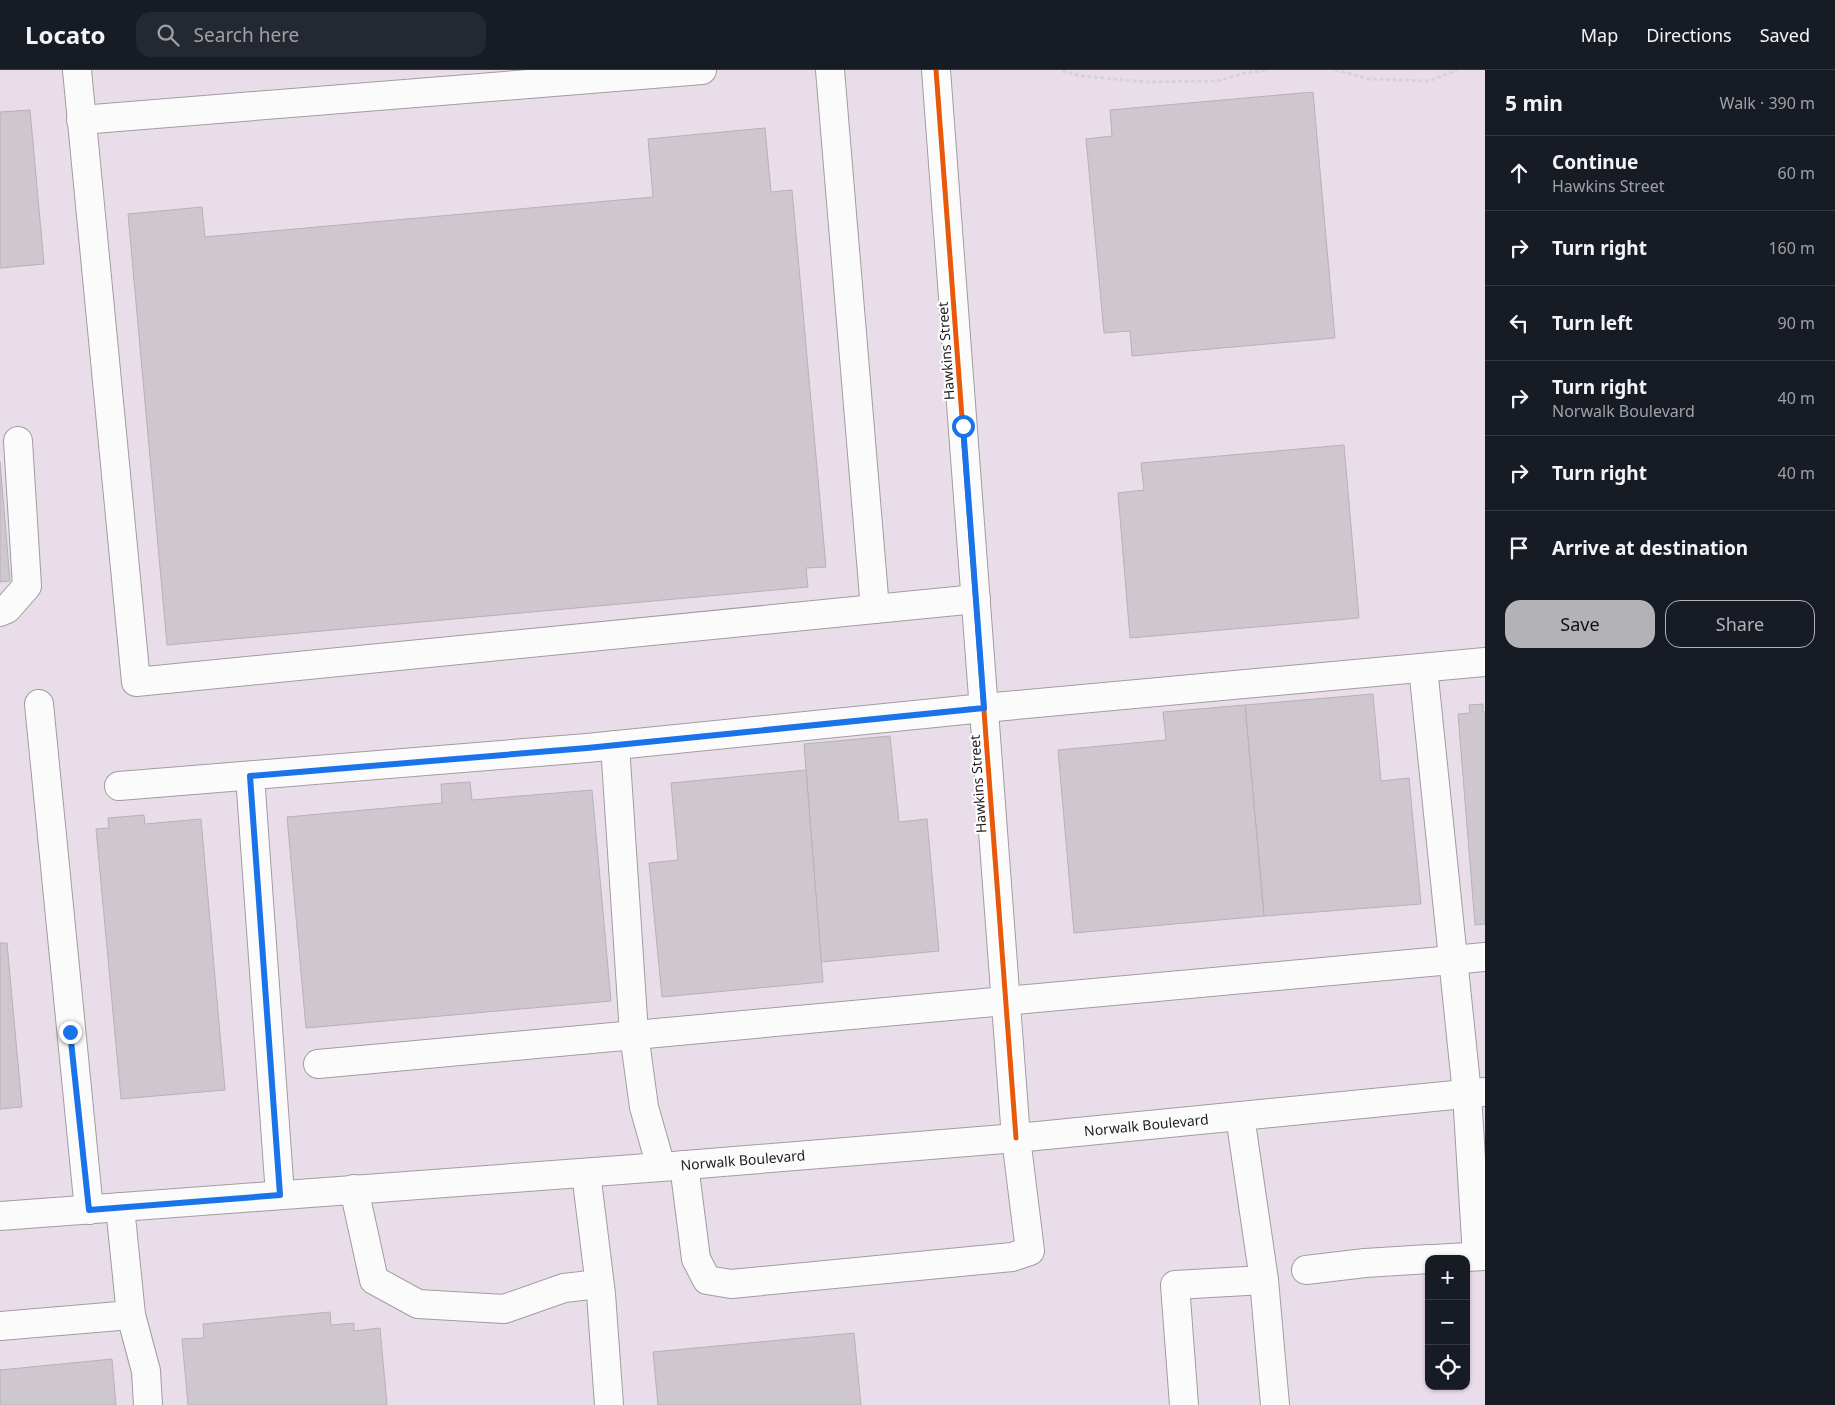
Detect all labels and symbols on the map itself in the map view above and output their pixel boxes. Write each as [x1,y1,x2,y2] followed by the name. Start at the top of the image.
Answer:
[933,301,958,401] street label: Hawkins Street
[952,415,975,438] route start
[965,734,990,834] street label: Hawkins Street
[59,1021,82,1044] route end
[1083,1109,1210,1140] street label: Norwalk Boulevard
[680,1145,806,1174] street label: Norwalk Boulevard

